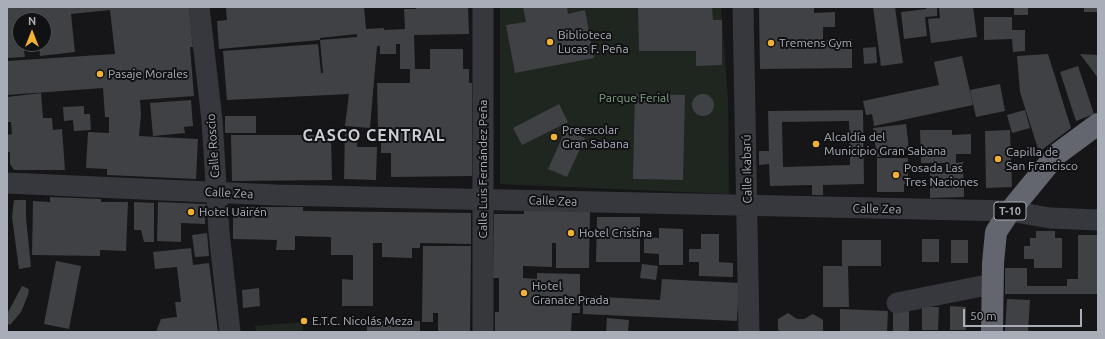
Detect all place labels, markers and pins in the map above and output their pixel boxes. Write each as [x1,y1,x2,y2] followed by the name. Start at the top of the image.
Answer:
[558,28,629,56] place label: Biblioteca Lucas F. Peña
[779,36,852,50] place label: Tremens Gym
[545,37,555,47] marker: Biblioteca Lucas F. Peña
[766,38,776,48] marker: Tremens Gym
[108,67,188,81] place label: Pasaje Morales
[95,69,105,79] marker: Pasaje Morales
[562,123,629,151] place label: Preescolar Gran Sabana
[824,130,946,158] place label: Alcaldía del Municipio Gran Sabana
[549,132,559,142] marker: Preescolar Gran Sabana
[811,139,821,149] marker: Alcaldía del Municipio Gran Sabana
[1006,145,1078,173] place label: Capilla de San Francisco
[993,154,1003,164] marker: Capilla de San Francisco
[904,161,978,189] place label: Posada Las Tres Naciones
[891,170,901,180] marker: Posada Las Tres Naciones
[199,205,267,219] place label: Hotel Uairén
[186,207,196,217] marker: Hotel Uairén
[579,226,652,240] place label: Hotel Cristina
[566,228,576,238] marker: Hotel Cristina
[532,279,609,307] place label: Hotel Granate Prada
[519,288,529,298] marker: Hotel Granate Prada
[312,314,413,328] place label: E.T.C. Nicolás Meza
[299,316,309,326] marker: E.T.C. Nicolás Meza

